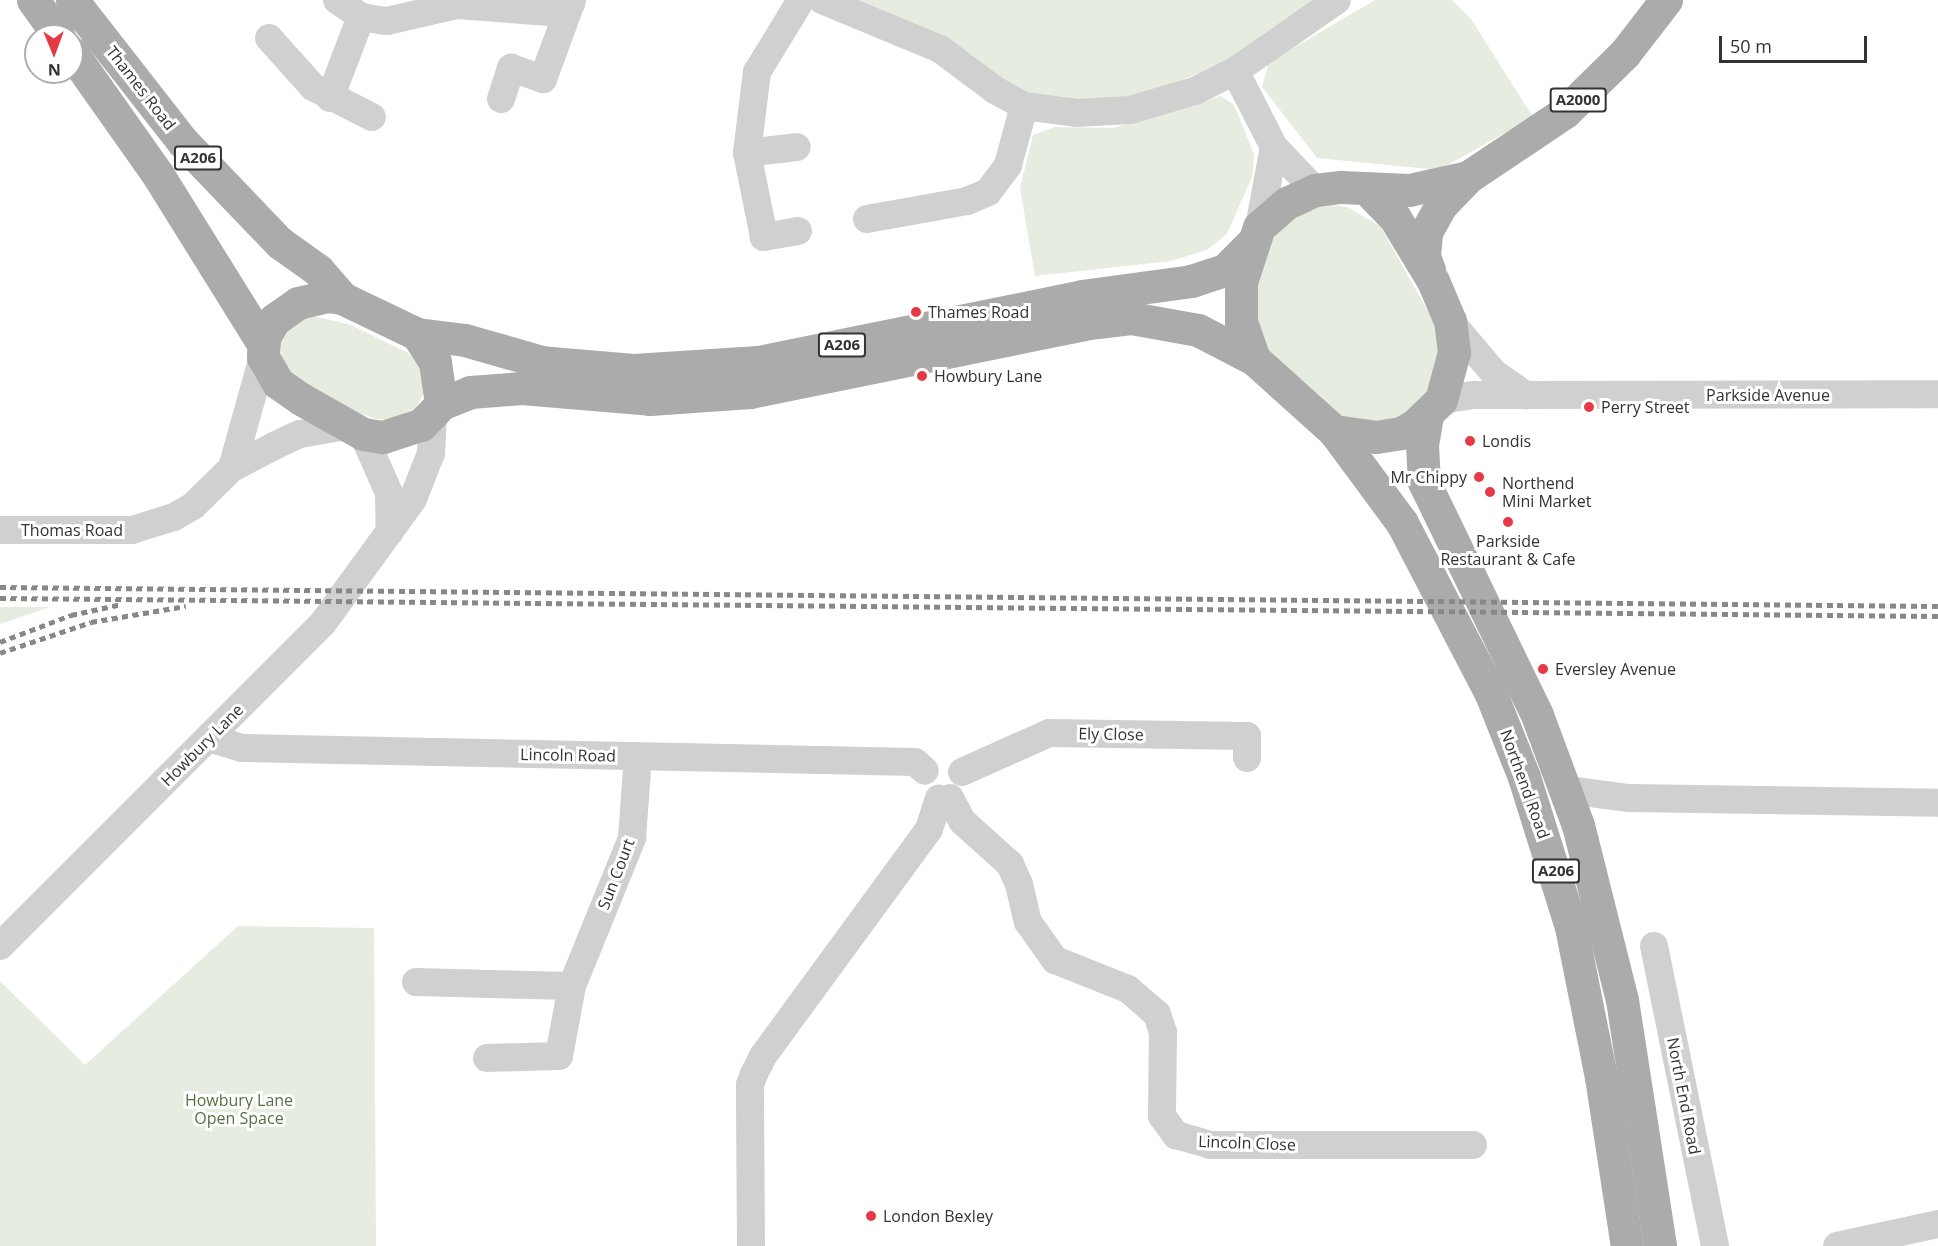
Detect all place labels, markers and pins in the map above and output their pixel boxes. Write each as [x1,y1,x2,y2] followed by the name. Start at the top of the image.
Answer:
[928,302,1029,322] place label: Thames Road
[909,305,923,319] marker: Thames Road
[934,366,1042,386] place label: Howbury Lane
[915,369,929,383] marker: Howbury Lane
[1601,397,1690,417] place label: Perry Street
[1582,400,1596,414] marker: Perry Street
[1482,431,1531,451] place label: Londis
[1463,434,1477,448] marker: Londis
[1390,467,1467,487] place label: Mr Chippy
[1472,470,1486,484] marker: Mr Chippy
[1502,473,1591,511] place label: Northend Mini Market
[1483,485,1497,499] marker: Northend Mini Market
[1501,515,1515,529] marker: Parkside Restaurant & Cafe
[1440,531,1576,569] place label: Parkside Restaurant & Cafe
[1555,659,1676,679] place label: Eversley Avenue
[1536,662,1550,676] marker: Eversley Avenue
[883,1206,993,1226] place label: London Bexley
[864,1209,878,1223] marker: London Bexley

